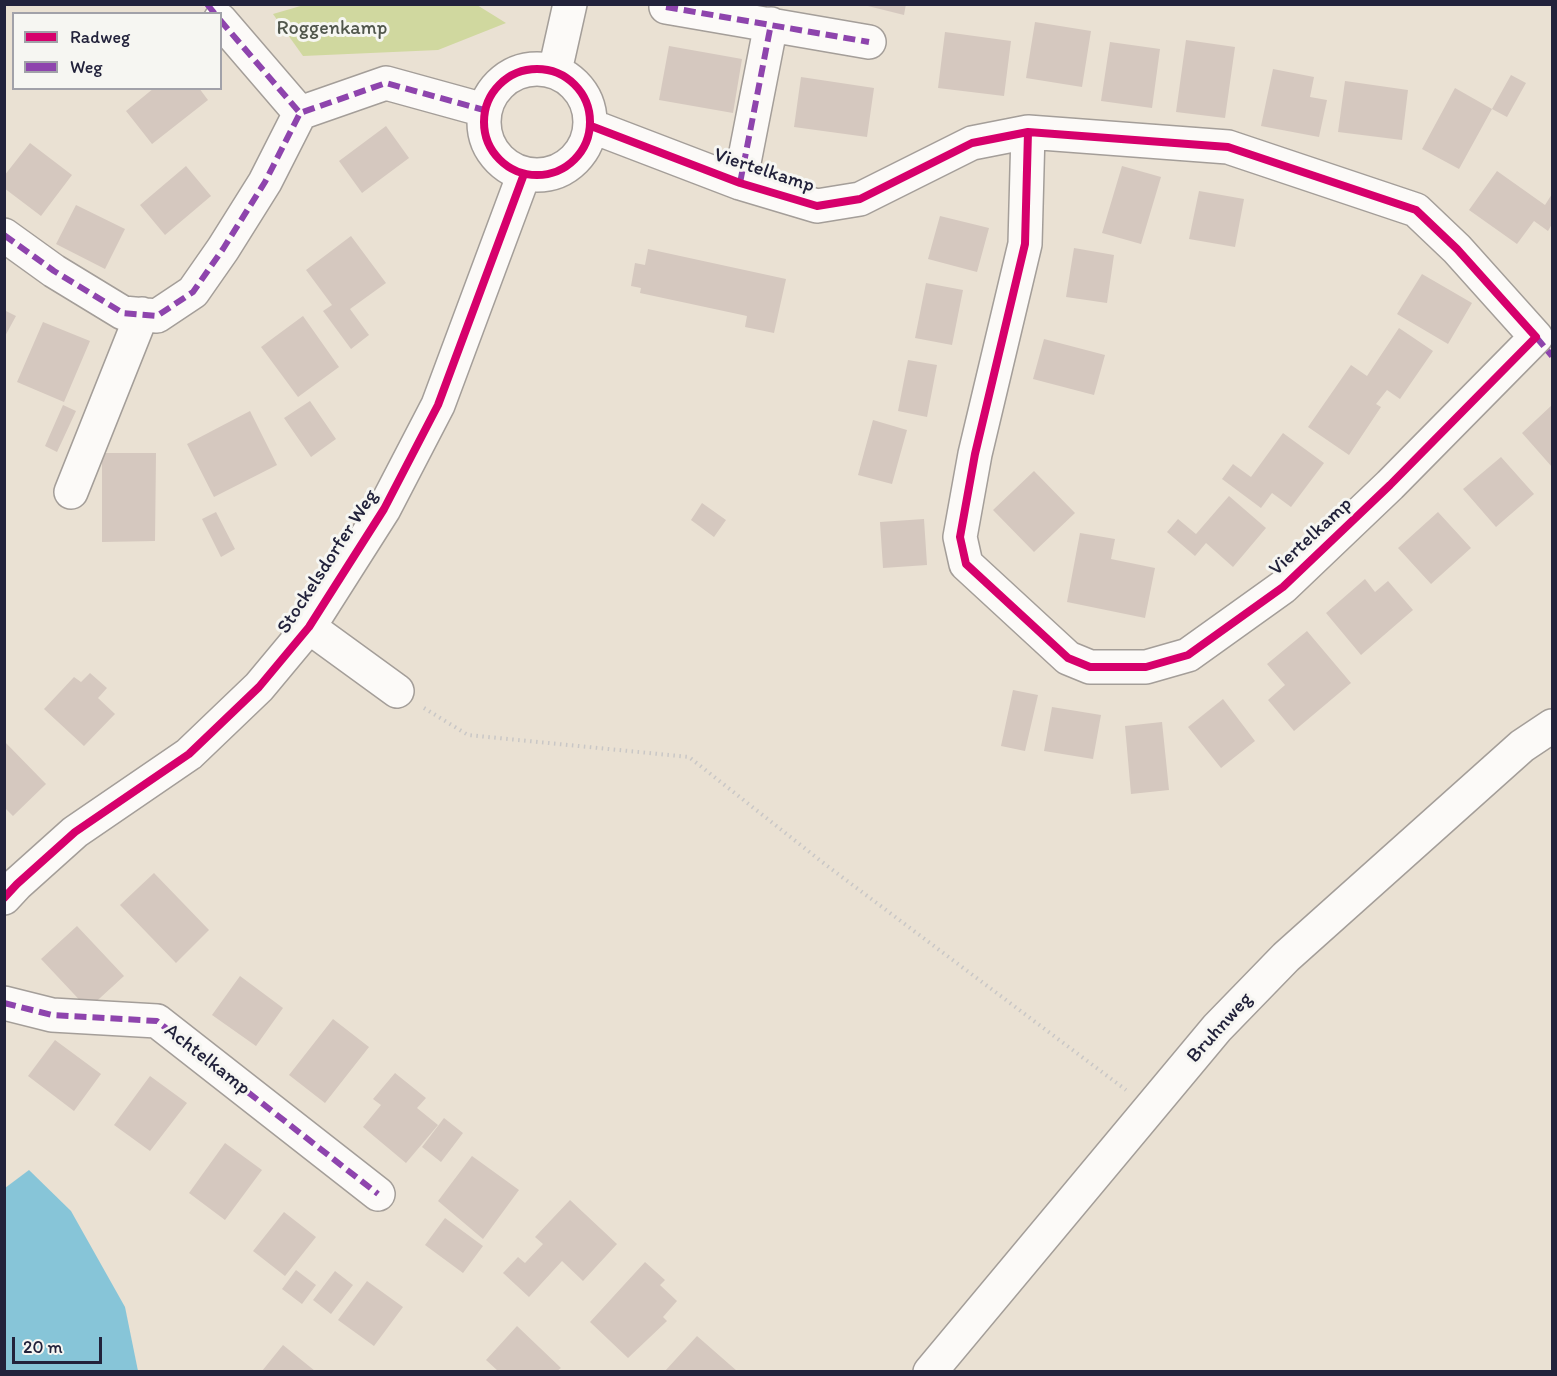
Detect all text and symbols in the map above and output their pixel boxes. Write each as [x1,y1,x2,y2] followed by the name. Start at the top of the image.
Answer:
[12,12,222,90] legend
[277,17,387,41] park label: Roggenkamp
[70,26,130,48] text: Radweg
[70,56,103,78] text: Weg
[711,143,817,199] street label: Viertelkamp
[272,485,384,639] street label: Stockelsdorfer Weg
[1265,493,1357,581] street label: Viertelkamp
[1182,988,1258,1068] street label: Bruhnweg
[159,1019,255,1101] street label: Achtelkamp
[15,1325,105,1363] scale bar
[23,1336,63,1358] text: 20 m

